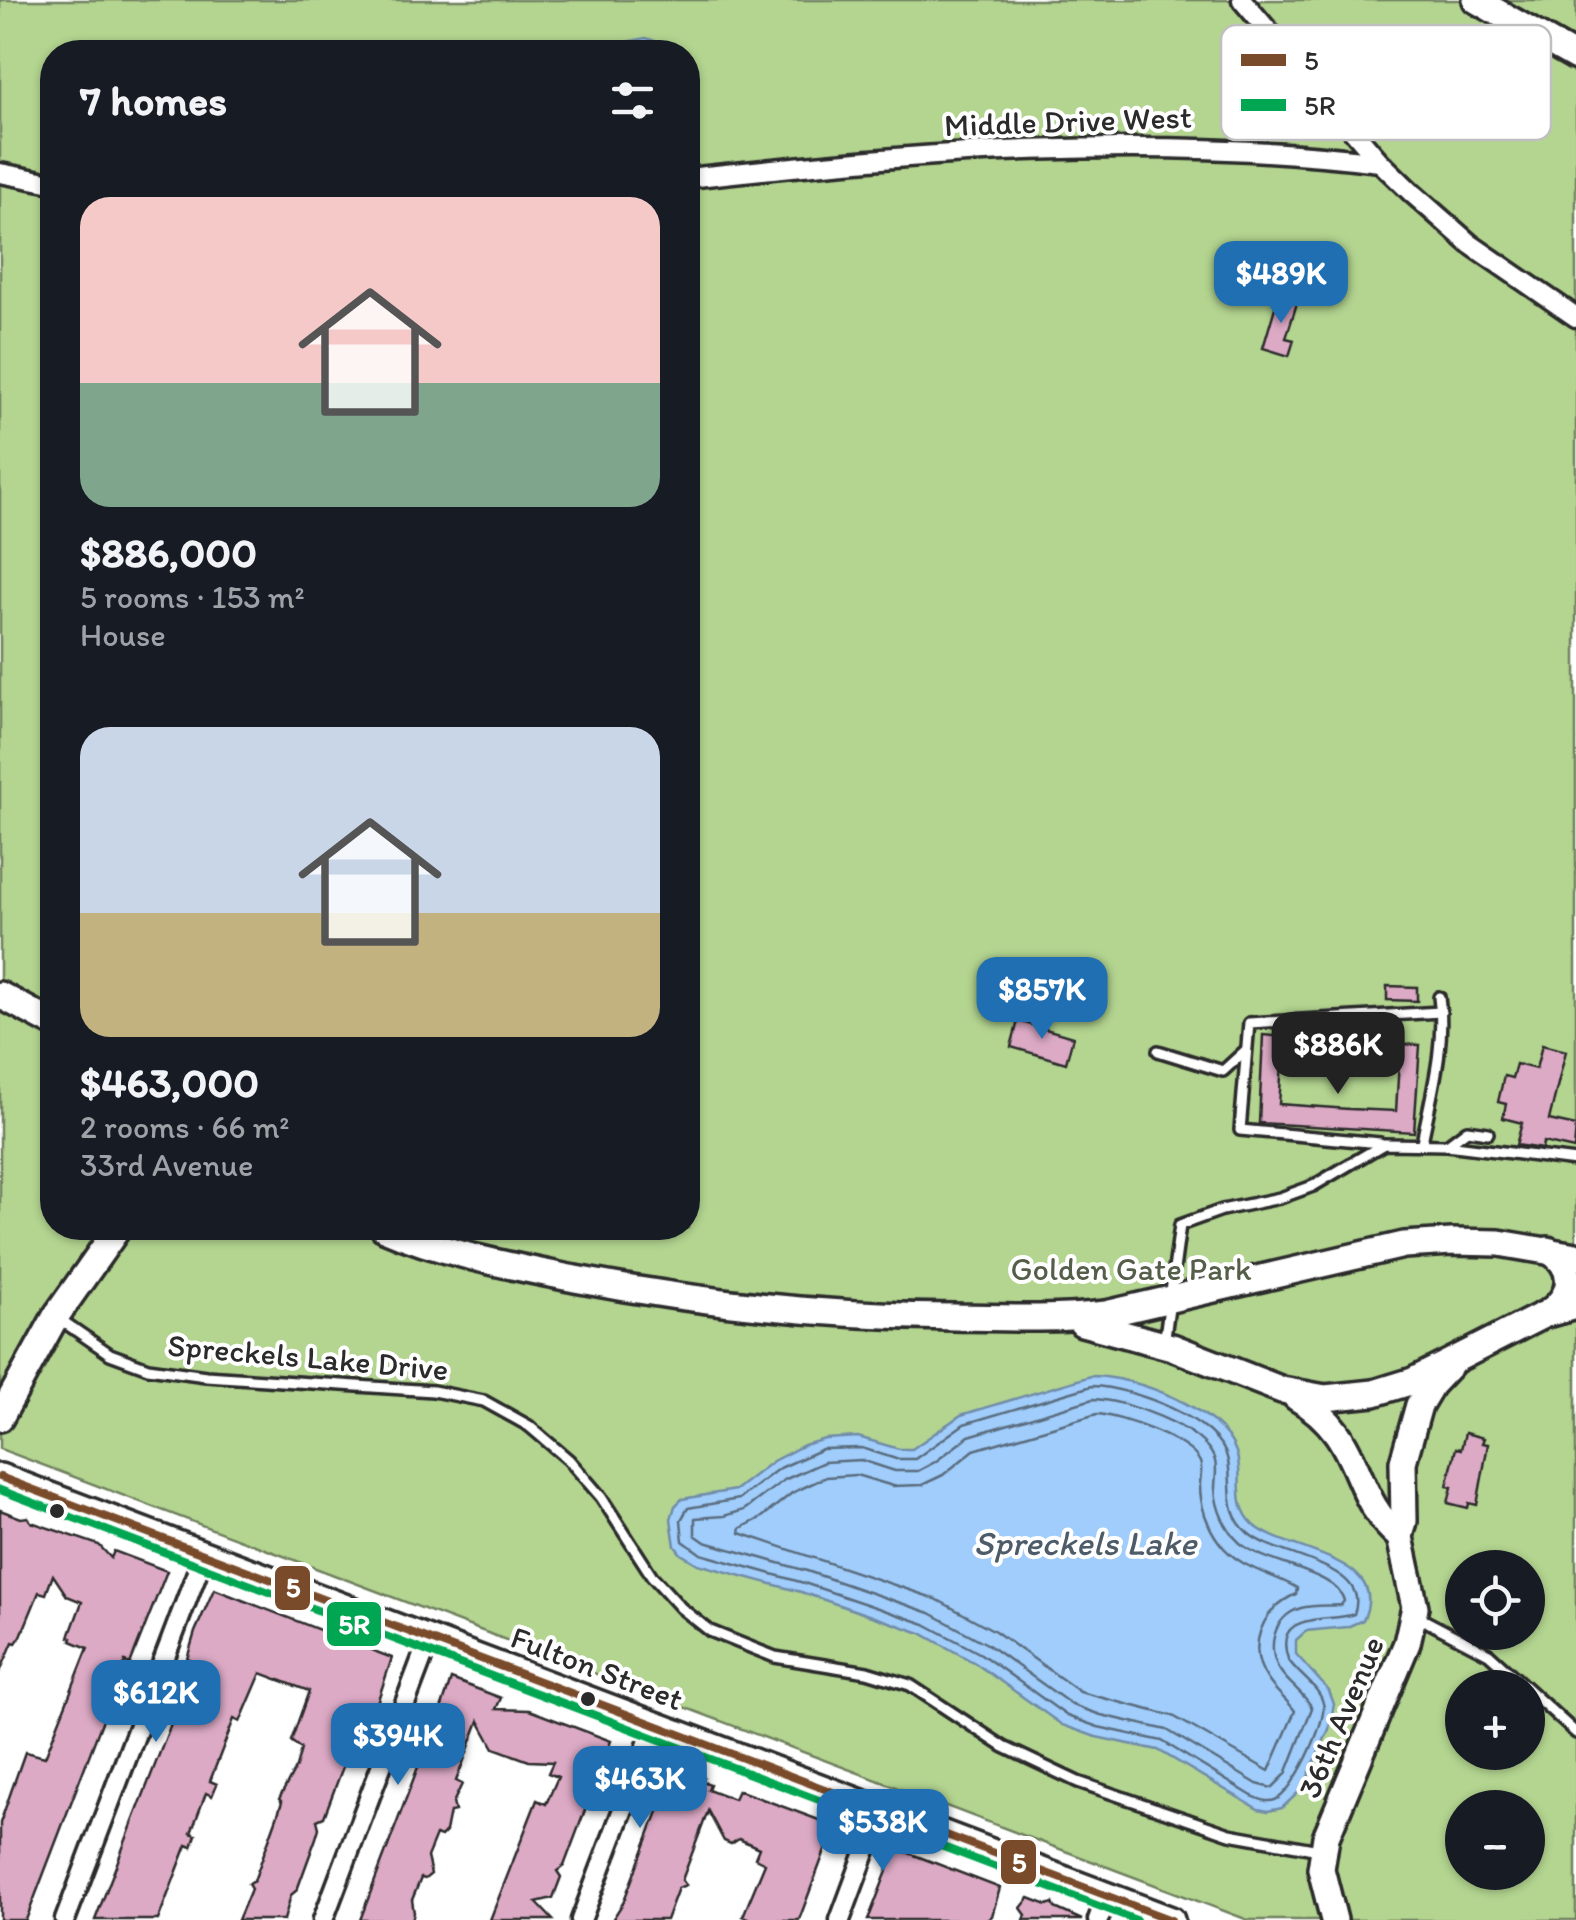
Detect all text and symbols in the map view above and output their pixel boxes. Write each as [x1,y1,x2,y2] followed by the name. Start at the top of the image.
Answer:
[1221,25,1551,140] legend
[1304,43,1319,77] text: 5
[605,73,660,128] icon: filters
[80,75,227,126] text: 7 homes
[1304,88,1336,122] text: 5R
[943,98,1193,144] street label: Middle Drive West
[1211,241,1351,326] pin: $489K
[1236,254,1326,292] text: $489K
[280,262,460,442] icon: home
[80,527,257,578] text: $886,000
[80,578,305,616] text: 5 rooms · 153 m²
[80,616,166,654] text: House
[280,792,460,972] icon: home
[972,957,1112,1042] pin: $857K
[999,970,1085,1008] text: $857K
[1268,1012,1408,1097] pin: $886K
[1294,1025,1382,1063] text: $886K
[80,1057,259,1108] text: $463,000
[80,1108,290,1146] text: 2 rooms · 66 m²
[80,1146,253,1184] text: 33rd Avenue
[1011,1250,1252,1288] park label: Golden Gate Park
[166,1326,450,1388] street label: Spreckels Lake Drive
[47,1501,67,1521] unlabelled marker
[973,1522,1199,1564] water label: Spreckels Lake
[1445,1550,1545,1890] map controls
[1445,1550,1545,1650] button: locate
[273,1564,312,1612] line badge: 5
[286,1570,301,1604] text: 5
[325,1600,383,1648] line badge: 5R
[338,1607,370,1641] text: 5R
[506,1618,688,1718] street label: Fulton Street
[1290,1631,1392,1803] street label: 36th Avenue
[86,1660,226,1745] pin: $612K
[1445,1670,1545,1770] button: +
[113,1673,199,1711] text: $612K
[578,1689,598,1709] unlabelled marker
[328,1703,468,1788] pin: $394K
[353,1716,443,1754] text: $394K
[570,1746,710,1831] pin: $463K
[595,1759,685,1797] text: $463K
[813,1789,953,1874] pin: $538K
[1445,1790,1545,1890] button: −
[839,1802,927,1840] text: $538K
[999,1838,1038,1886] line badge: 5
[1012,1845,1027,1879] text: 5

